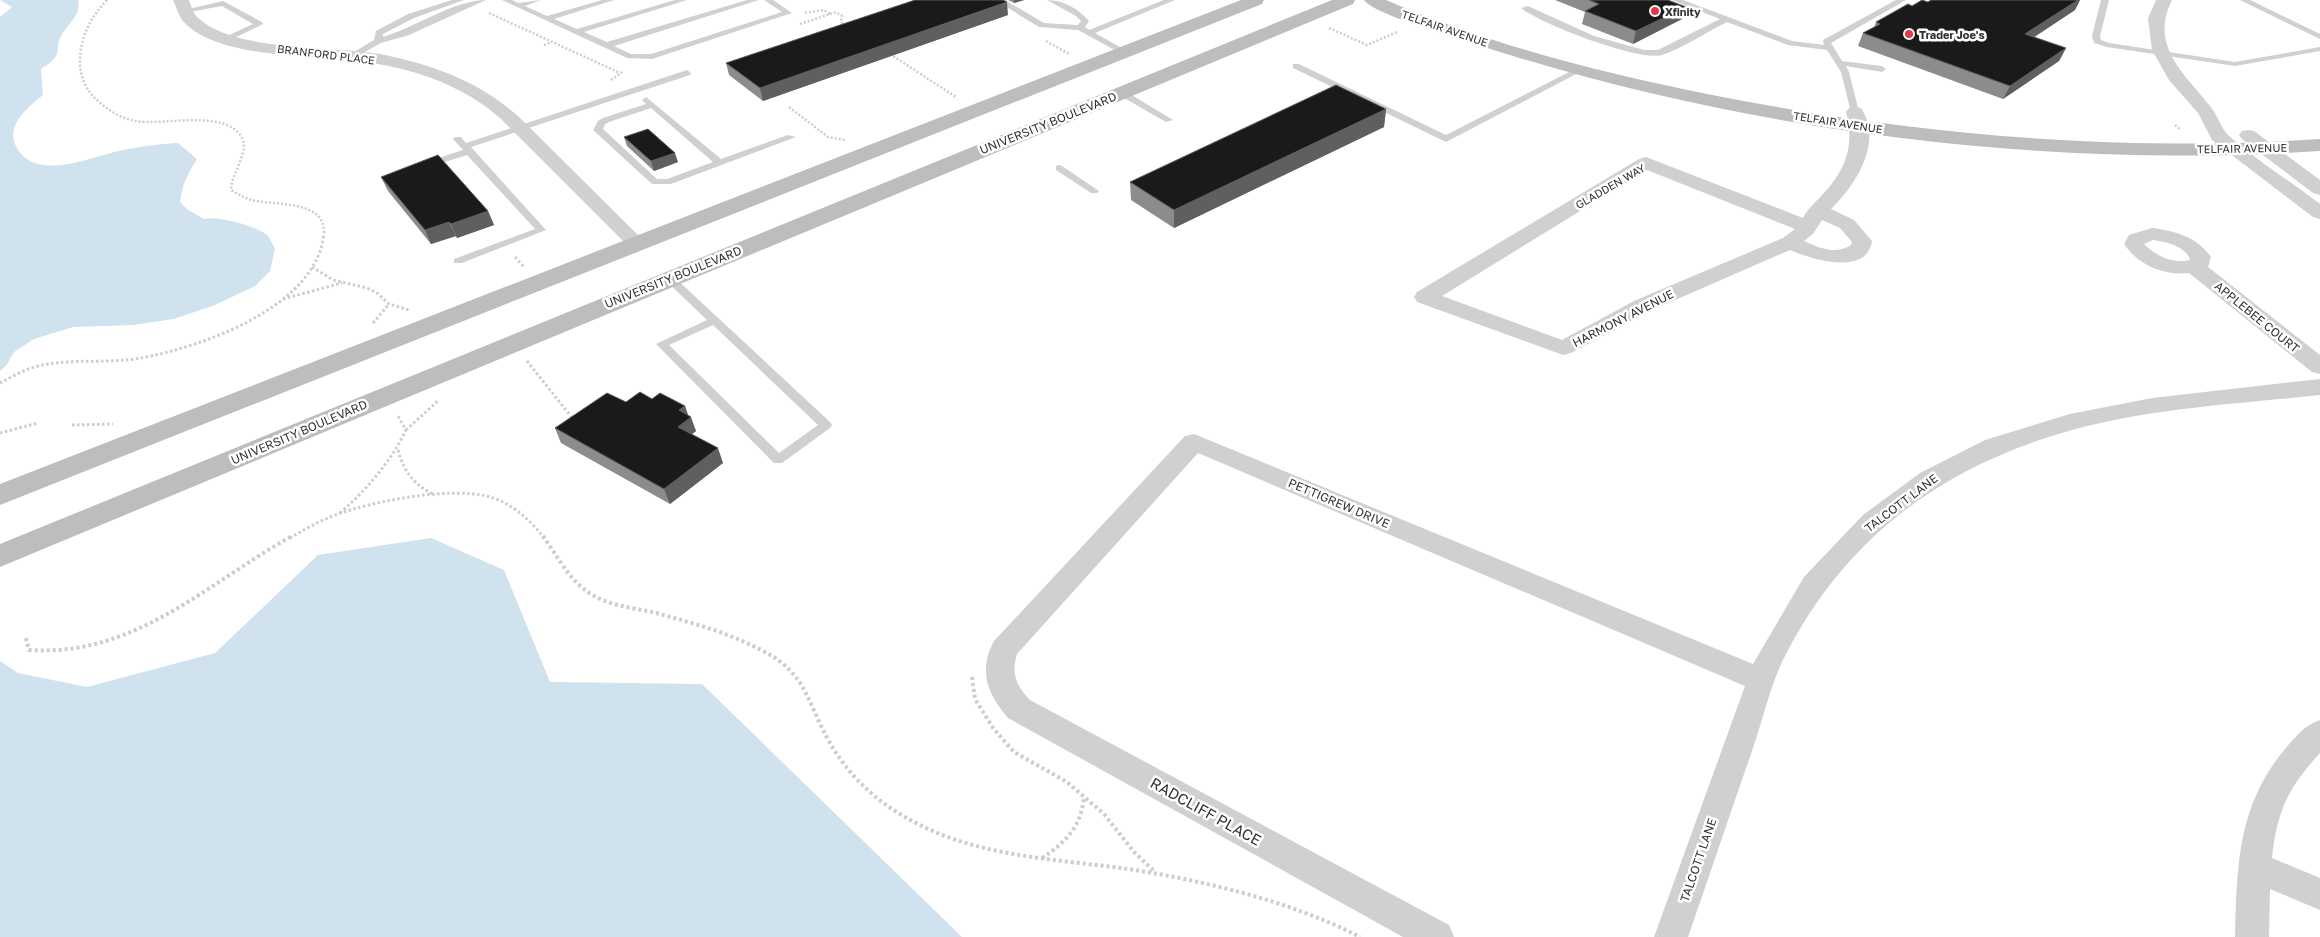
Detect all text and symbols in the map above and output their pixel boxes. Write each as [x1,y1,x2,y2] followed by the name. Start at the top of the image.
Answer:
[1649,5,1661,17] marker: Xfinity
[1665,5,1701,18] place label: Xfinity
[1400,7,1490,49] street label: TELFAIR AVENUE
[1903,28,1915,40] marker: Trader Joe's
[1919,28,1985,41] place label: Trader Joe's
[276,42,376,66] street label: BRANFORD PLACE
[977,89,1119,157] street label: UNIVERSITY BOULEVARD
[1792,109,1884,136] street label: TELFAIR AVENUE
[2197,141,2288,155] street label: TELFAIR AVENUE
[1573,161,1647,211] street label: GLADDEN WAY
[602,243,744,311] street label: UNIVERSITY BOULEVARD
[2212,278,2303,356] street label: APPLEBEE COURT
[1570,286,1676,350] street label: HARMONY AVENUE
[229,396,369,468] street label: UNIVERSITY BOULEVARD
[1861,471,1941,535] street label: TALCOTT LANE
[1286,475,1392,531] street label: PETTIGREW DRIVE
[1148,773,1264,849] street label: RADCLIFF PLACE
[1677,816,1719,904] street label: TALCOTT LANE

